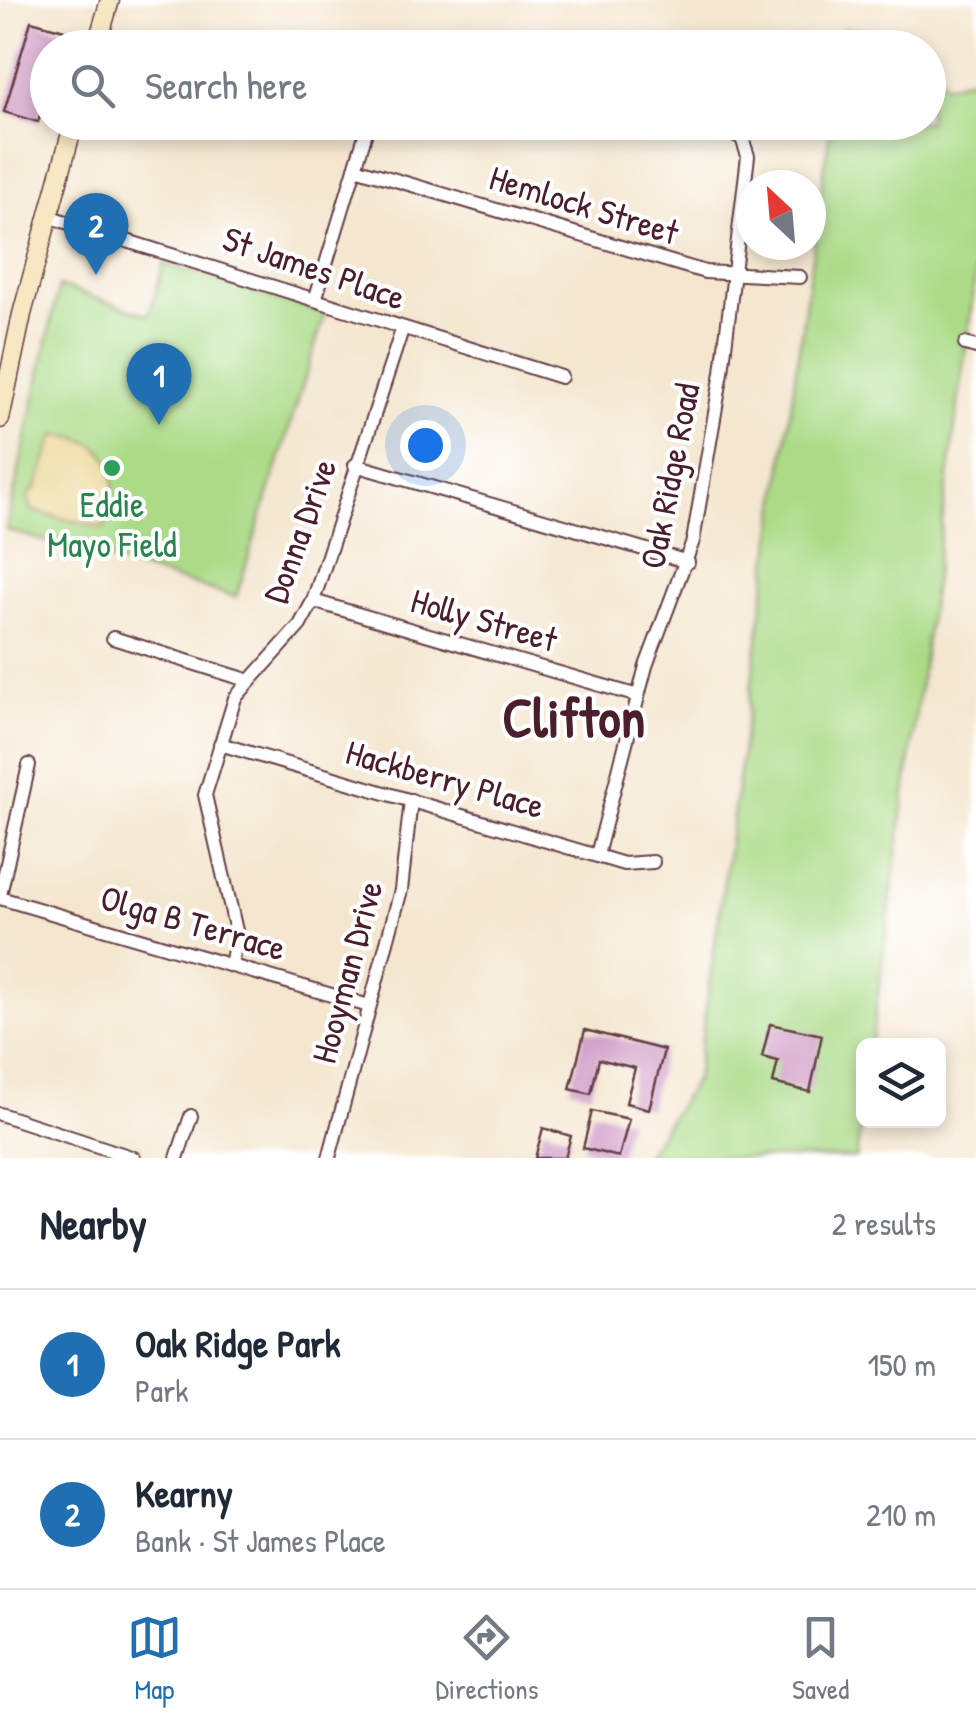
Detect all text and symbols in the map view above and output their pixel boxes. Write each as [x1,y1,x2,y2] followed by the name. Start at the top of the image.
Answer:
[30,30,946,140] search box
[65,58,120,113] icon: search
[145,59,307,111] text: Search here
[484,154,685,256] street label: Hemlock Street
[736,170,826,260] north arrow
[64,192,128,275] pin: 2
[217,214,411,321] street label: St James Place
[126,342,192,425] pin: 1
[628,379,711,573] street label: Oak Ridge Road
[400,420,451,471] your location
[252,452,347,609] street label: Donna Drive
[101,457,123,479] marker: Eddie Mayo Field
[47,481,177,568] place label: Eddie Mayo Field
[406,576,564,663] street label: Holly Street
[503,680,645,754] district label: Clifton
[341,728,550,829] street label: Hackberry Place
[95,874,291,971] street label: Olga B Terrace
[300,876,393,1068] street label: Hooyman Drive
[856,1038,946,1128] map controls
[856,1038,946,1128] button: layers
[40,1195,147,1252] text: Nearby
[832,1202,936,1245] text: 2 results
[135,1317,340,1369] text: Oak Ridge Park
[67,1343,78,1386] text: 1
[867,1343,936,1386] text: 150 m
[135,1369,189,1412] text: Park
[135,1467,233,1519] text: Kearny
[65,1493,80,1536] text: 2
[866,1493,936,1536] text: 210 m
[135,1519,386,1562] text: Bank · St James Place
[127,1610,182,1708] tab: Map
[435,1610,538,1708] tab: Directions
[792,1610,849,1708] tab: Saved

